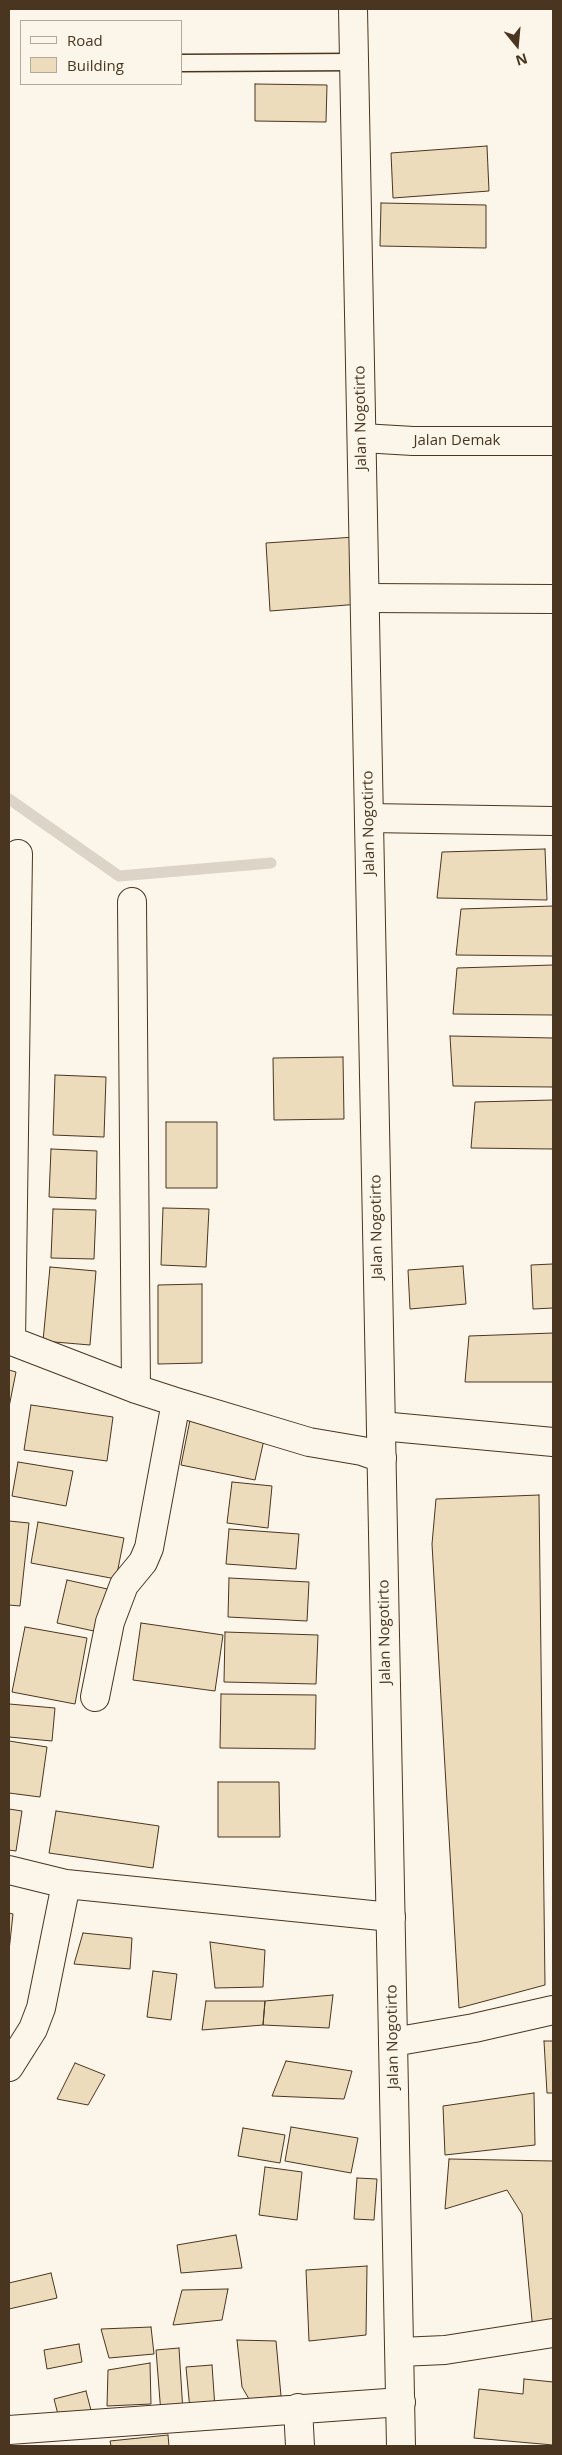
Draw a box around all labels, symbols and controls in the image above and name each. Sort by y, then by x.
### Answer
legend [20,20,182,85]
north arrow [492,20,542,70]
text: Road [67,30,103,50]
text: N [513,49,530,71]
text: Building [67,55,124,75]
street label: Jalan Nogotirto [351,366,371,470]
street label: Jalan Demak [414,432,500,450]
street label: Jalan Nogotirto [359,771,379,875]
street label: Jalan Nogotirto [367,1175,387,1279]
street label: Jalan Nogotirto [375,1580,395,1684]
street label: Jalan Nogotirto [383,1985,403,2089]

